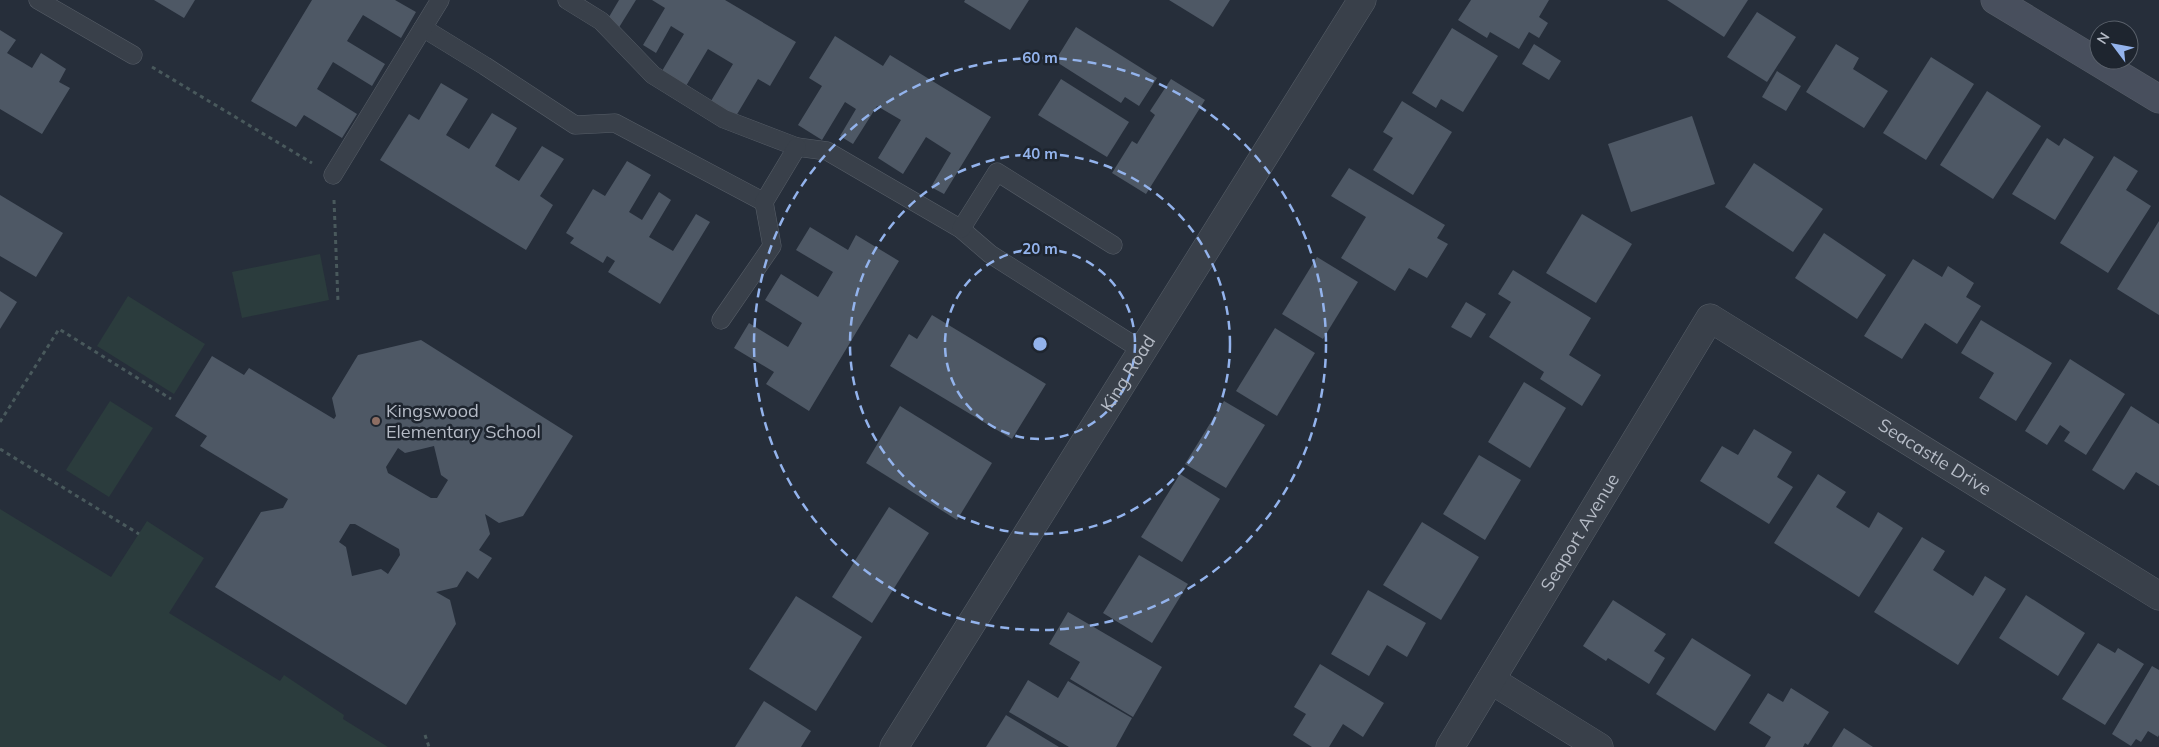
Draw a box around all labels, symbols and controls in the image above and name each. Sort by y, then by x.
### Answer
north arrow [2089,20,2139,70]
text: N [2093,29,2113,47]
text: 60 m [1022,48,1058,67]
text: 40 m [1022,144,1058,163]
text: 20 m [1022,239,1058,258]
street label: King Road [1095,330,1160,416]
centre of rings [1031,335,1049,353]
place label: Kingswood Elementary School [386,399,541,443]
street label: Seacastle Drive [1874,413,1996,500]
marker: Kingswood Elementary School [370,415,382,427]
street label: Seaport Avenue [1535,469,1624,595]

